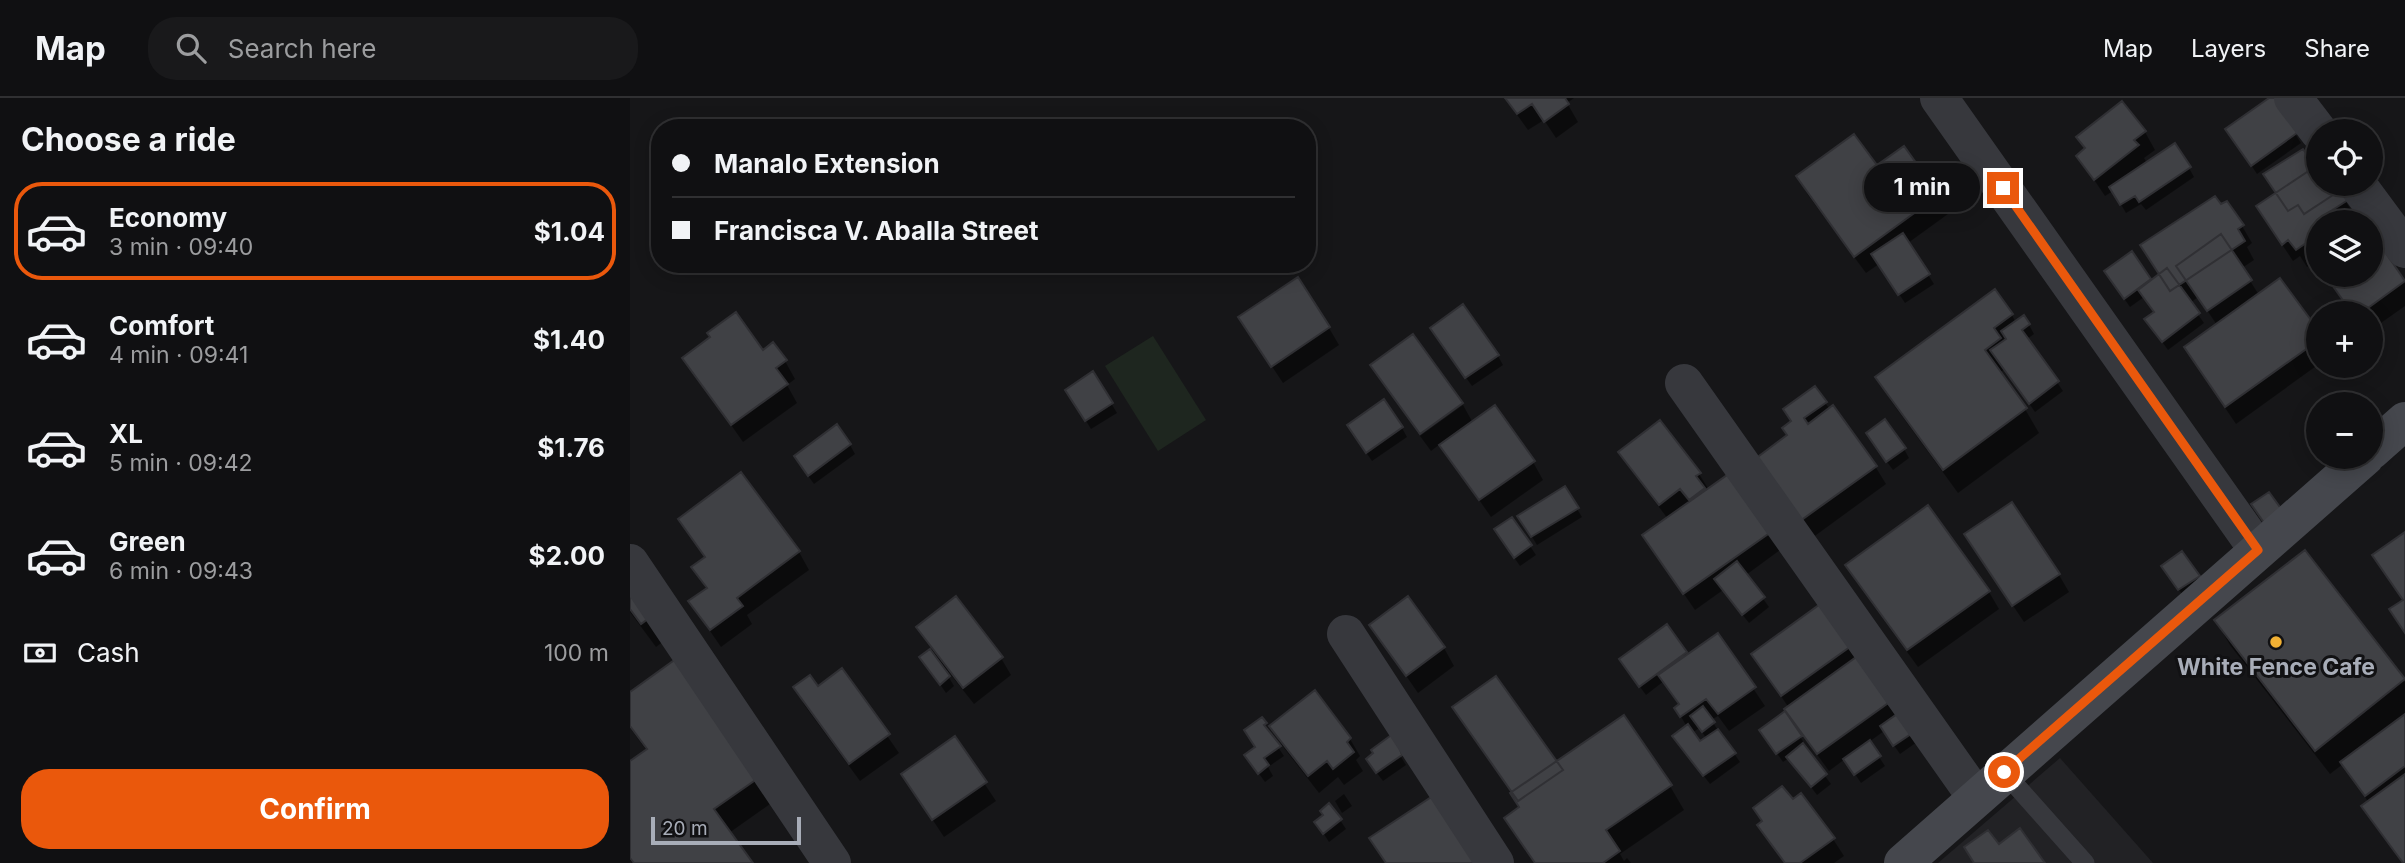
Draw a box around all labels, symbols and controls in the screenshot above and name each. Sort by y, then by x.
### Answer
search box [148,17,638,80]
text: Map [35,28,106,68]
icon: search [172,29,210,67]
text: Search here [228,33,376,64]
text: Map [2103,34,2153,63]
text: Layers [2191,34,2266,63]
text: Share [2304,34,2370,63]
map controls [2306,119,2383,469]
button: locate [2306,119,2383,196]
text: Choose a ride [21,120,236,159]
text: Manalo Extension [714,148,940,179]
callout: 1 min [1863,164,1978,212]
route end [1987,172,2019,204]
text: 1 min [1894,173,1950,201]
icon: car [25,200,88,263]
text: Economy [109,202,227,233]
button: layers [2306,210,2383,287]
text: Francisca V. Aballa Street [714,215,1038,246]
text: $1.04 [534,216,605,247]
text: 3 min · 09:40 [109,233,253,261]
button: + [2306,301,2383,378]
icon: car [25,308,88,371]
text: Comfort [109,310,214,341]
text: $1.40 [533,324,605,355]
text: 4 min · 09:41 [109,341,248,369]
button: − [2306,392,2383,469]
icon: car [25,416,88,479]
text: XL [109,418,143,449]
text: $1.76 [537,432,605,463]
text: 5 min · 09:42 [109,449,253,477]
icon: car [25,524,88,587]
text: Green [109,526,186,557]
text: $2.00 [529,540,605,571]
text: 6 min · 09:43 [109,557,253,585]
icon: cash [21,634,59,672]
marker: White Fence Cafe [2268,634,2284,650]
text: Cash [77,637,140,668]
text: 100 m [544,639,609,667]
place label: White Fence Cafe [2177,653,2375,681]
route start [1988,756,2020,788]
button: Confirm [21,769,609,849]
scale bar [651,814,802,846]
text: 20 m [662,817,708,840]

